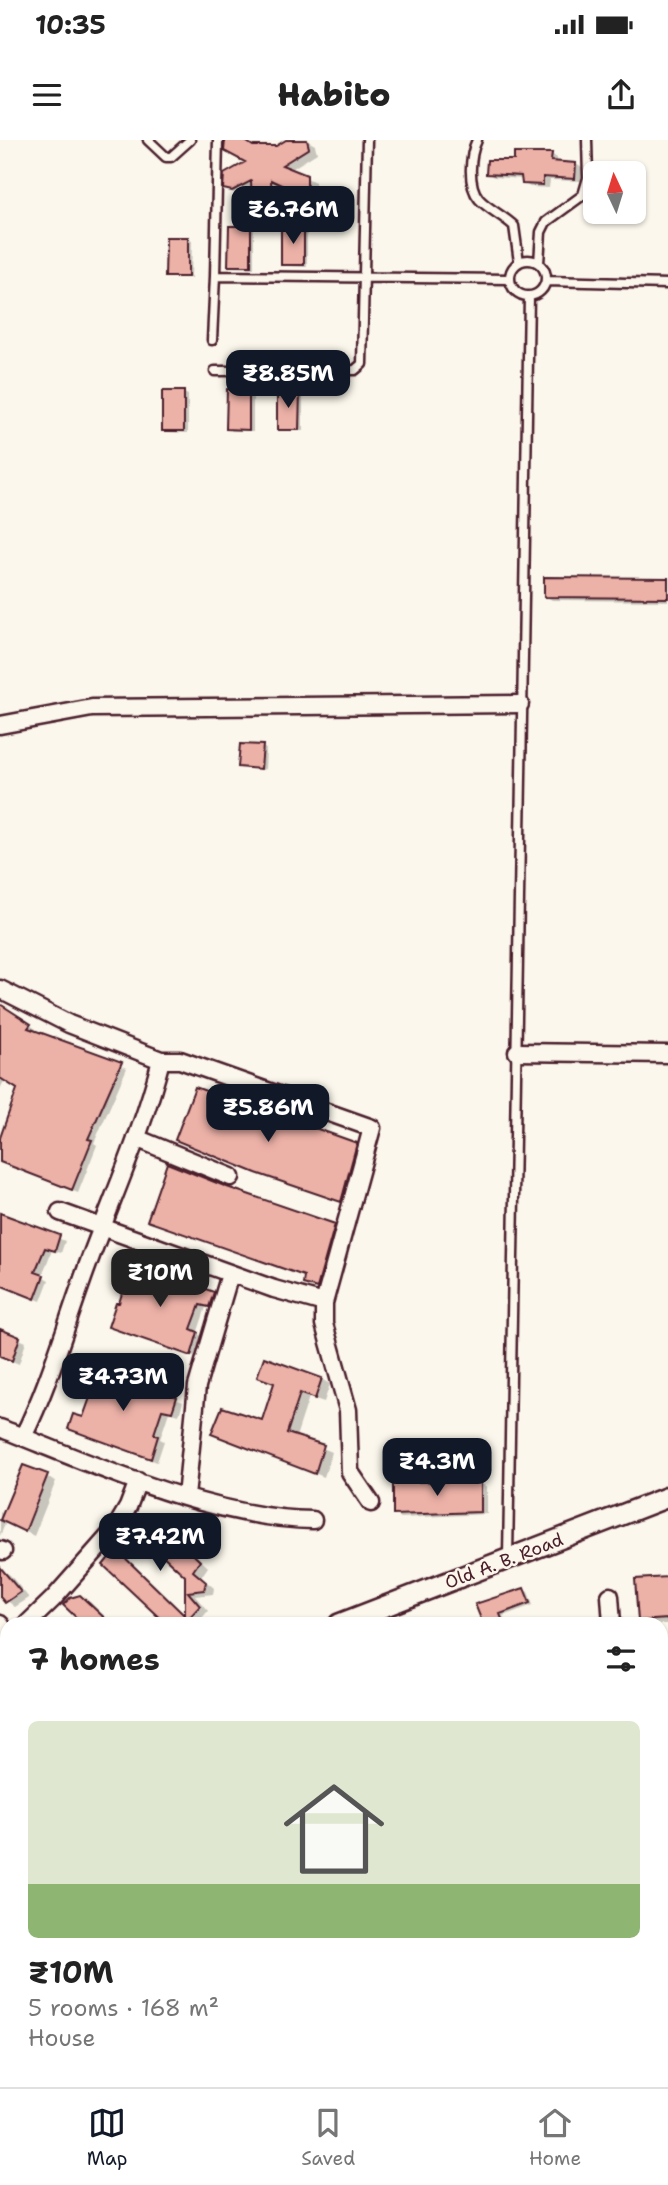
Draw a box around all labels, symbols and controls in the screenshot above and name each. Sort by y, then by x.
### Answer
text: 10:35 [35,7,106,42]
text: Habito [278,73,390,116]
icon: menu [28,76,66,114]
icon: share [602,76,640,114]
north arrow [583,161,646,224]
map controls [583,161,646,224]
pin: ₹6.76M [236,186,350,246]
text: ₹6.76M [247,194,339,224]
pin: ₹8.85M [231,350,345,410]
text: ₹8.85M [242,358,334,388]
pin: ₹5.86M [211,1084,325,1144]
text: ₹5.86M [222,1092,314,1122]
pin: ₹10M [119,1250,201,1309]
text: ₹10M [127,1257,193,1287]
pin: ₹4.73M [66,1354,180,1413]
text: ₹4.73M [78,1361,168,1391]
pin: ₹4.3M [388,1438,486,1498]
text: ₹4.3M [399,1446,475,1476]
pin: ₹7.42M [103,1514,217,1573]
text: ₹7.42M [115,1521,205,1551]
street label: Old A. B. Road [441,1527,567,1595]
text: 7 homes [28,1639,160,1680]
icon: filters [602,1640,640,1678]
icon: home [271,1766,397,1892]
text: ₹10M [28,1952,114,1993]
text: 5 rooms · 168 m² [28,1993,219,2023]
text: House [28,2023,96,2053]
tab: Map [87,2104,128,2171]
tab: Saved [301,2104,355,2171]
tab: Home [529,2104,581,2171]

